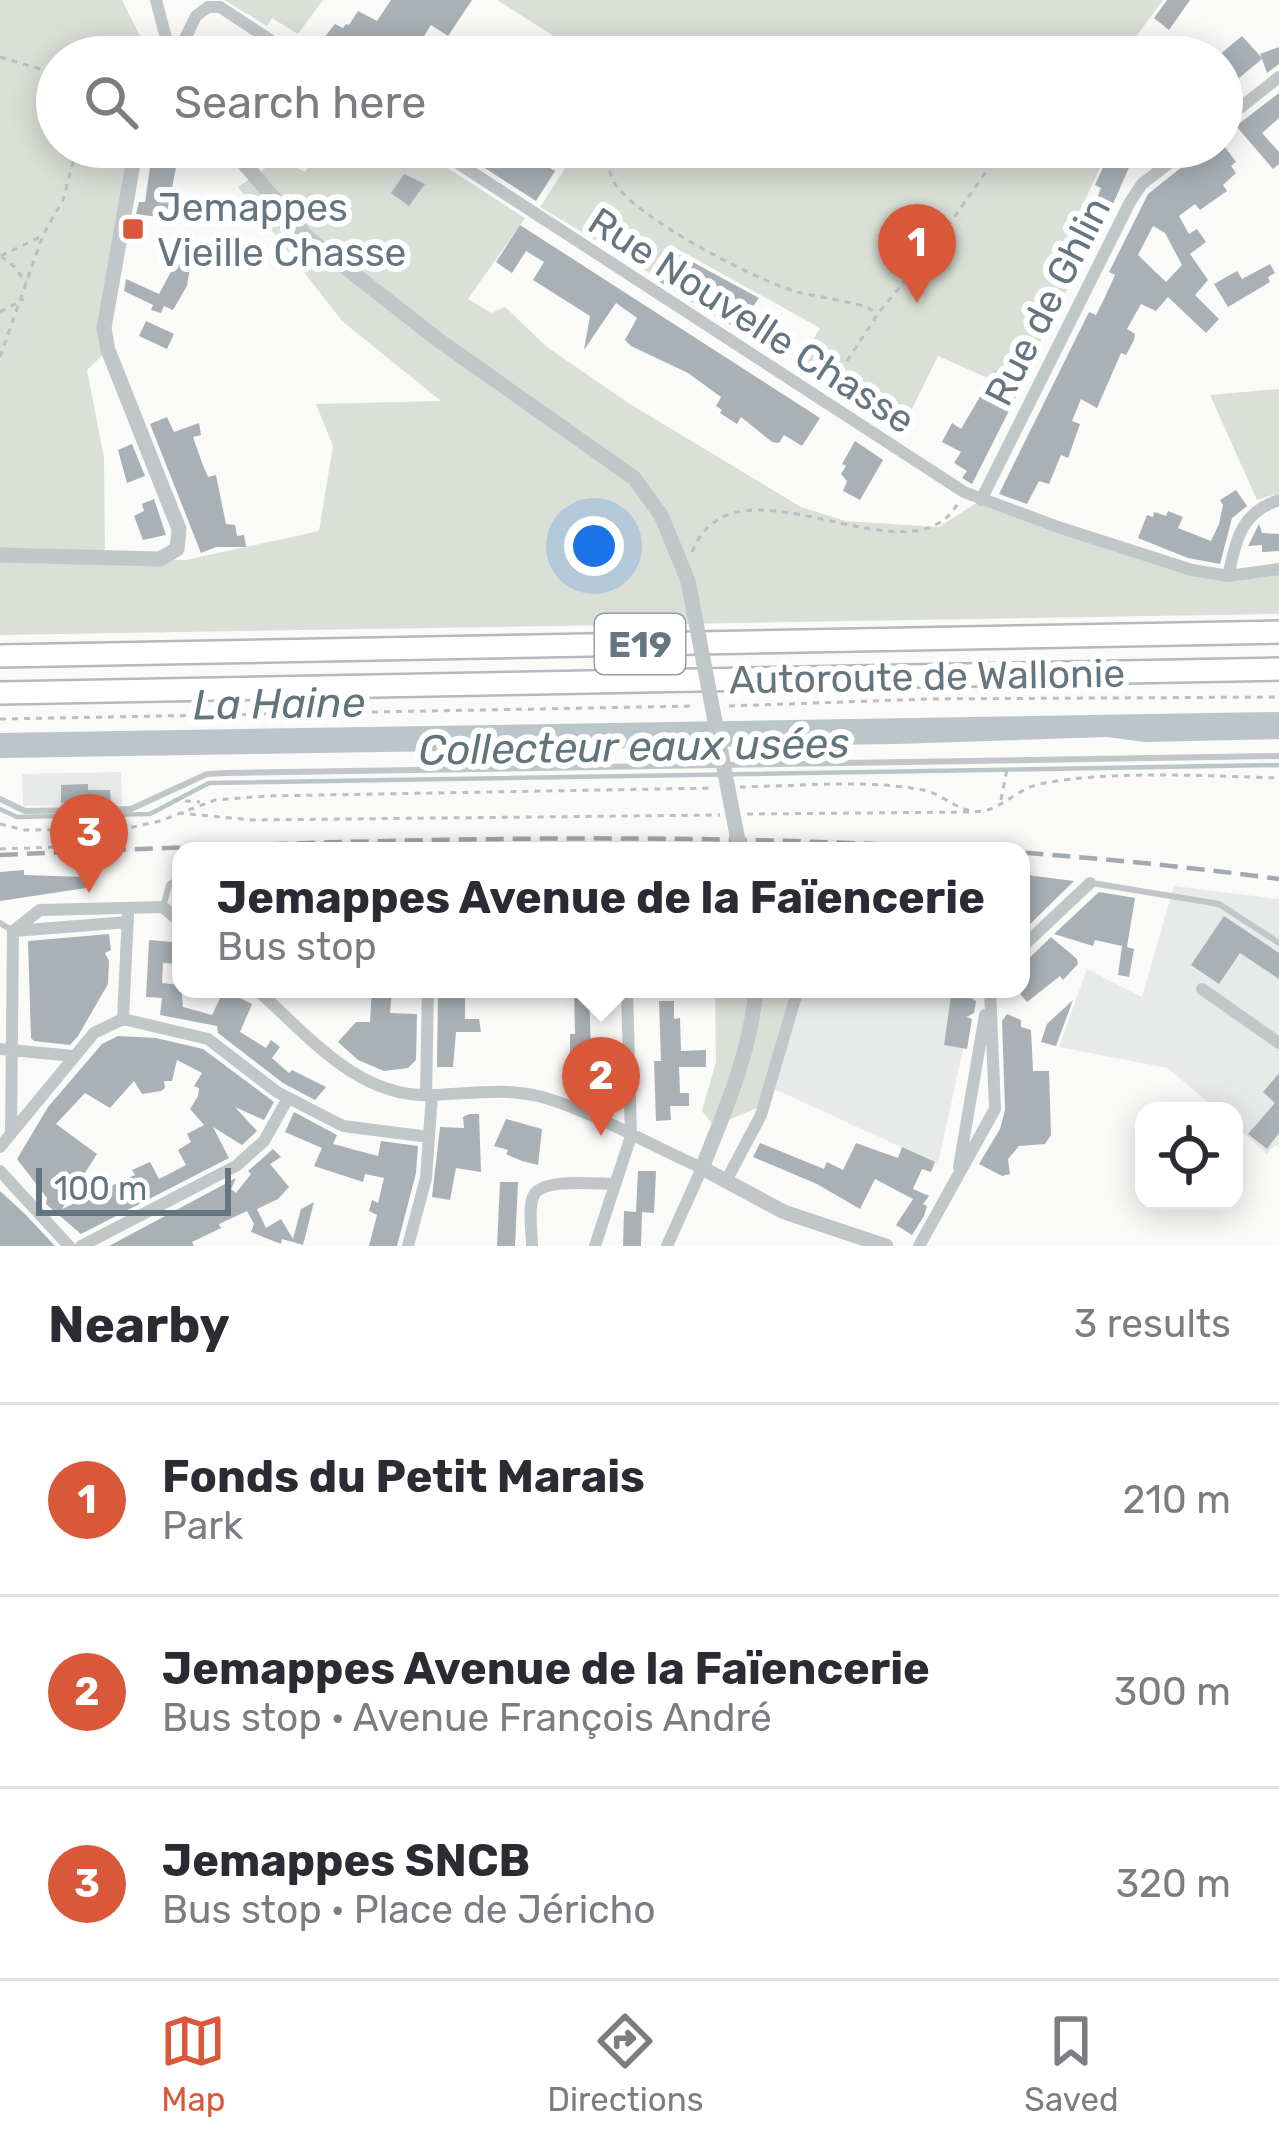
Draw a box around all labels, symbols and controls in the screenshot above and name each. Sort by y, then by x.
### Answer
search box [36,36,1243,168]
icon: search [78,69,144,135]
text: Search here [174,76,426,129]
place label: Jemappes Vieille Chasse [157,185,406,276]
street label: Rue de Ghlin [976,189,1120,413]
street label: Rue Nouvelle Chasse [580,198,923,443]
pin: 1 [878,204,956,303]
marker: Jemappes Vieille Chasse [120,216,146,242]
your location [564,516,624,576]
road number: E19 [595,614,685,674]
street label: Autoroute de Wallonie [729,651,1125,703]
water label: La Haine [193,678,366,730]
water label: Collecteur eaux usées [418,718,850,776]
pin: 3 [50,794,128,893]
popup [172,842,1030,998]
text: Jemappes Avenue de la Faïencerie [217,871,985,924]
text: Bus stop [217,924,377,970]
pin: 2 [562,1037,640,1136]
map controls [1135,1102,1243,1210]
button: locate [1135,1102,1243,1210]
scale bar [36,1162,231,1215]
text: 100 m [54,1169,147,1208]
text: Nearby [48,1294,230,1355]
text: 3 results [1074,1301,1231,1347]
text: Fonds du Petit Marais [162,1450,645,1503]
text: 1 [77,1477,97,1523]
text: 210 m [1122,1477,1231,1523]
text: Park [162,1503,243,1549]
text: Jemappes Avenue de la Faïencerie [162,1642,930,1695]
text: 2 [74,1669,100,1715]
text: 300 m [1114,1669,1231,1715]
text: Bus stop · Avenue François André [162,1695,772,1741]
text: Jemappes SNCB [162,1834,530,1887]
text: 3 [74,1861,100,1907]
text: 320 m [1116,1861,1231,1907]
text: Bus stop · Place de Jéricho [162,1887,656,1933]
tab: Map [160,2008,226,2119]
tab: Directions [547,2008,704,2119]
tab: Saved [1024,2008,1119,2119]

